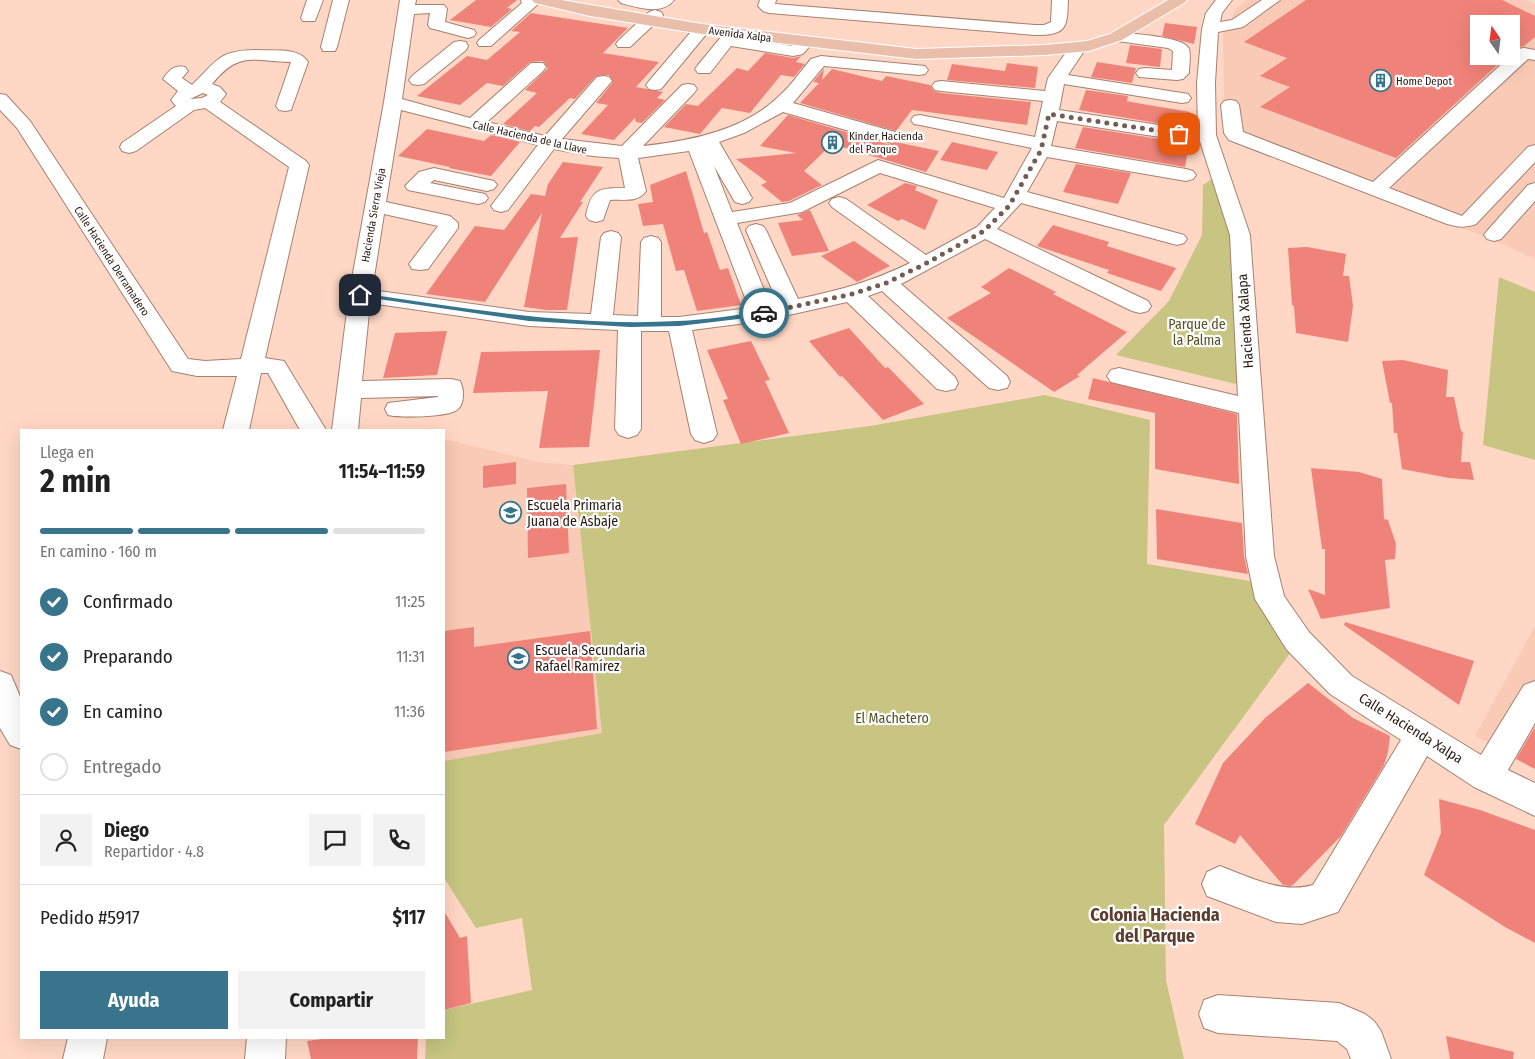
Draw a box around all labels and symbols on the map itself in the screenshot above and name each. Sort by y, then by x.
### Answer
north arrow [1470,15,1520,65]
street label: Avenida Xalpa [708,24,772,45]
building icon: Home Depot [1368,69,1392,93]
place label: Home Depot [1396,75,1452,88]
pin [1158,113,1200,155]
street label: Calle Hacienda de la Llave [471,118,588,157]
building icon: Kinder Hacienda del Parque [821,130,845,154]
place label: Kinder Hacienda del Parque [849,130,923,156]
street label: Hacienda Sierra Vieja [359,167,388,263]
street label: Calle Hacienda Derramadero [71,204,152,319]
street label: Hacienda Xalapa [1234,273,1257,369]
pin [339,274,381,316]
courier [739,288,789,338]
park label: Parque de la Palma [1168,316,1226,349]
place label: Escuela Primaria Juana de Asbaje [527,497,622,530]
school or university icon: Escuela Primaria Juana de Asbaje [499,501,523,525]
place label: Escuela Secundaria Rafael Ramírez [535,642,646,675]
school or university icon: Escuela Secundaria Rafael Ramírez [507,646,531,670]
street label: Calle Hacienda Xalpa [1356,690,1466,767]
park label: El Machetero [855,710,929,727]
district label: Colonia Hacienda del Parque [1090,904,1220,947]

